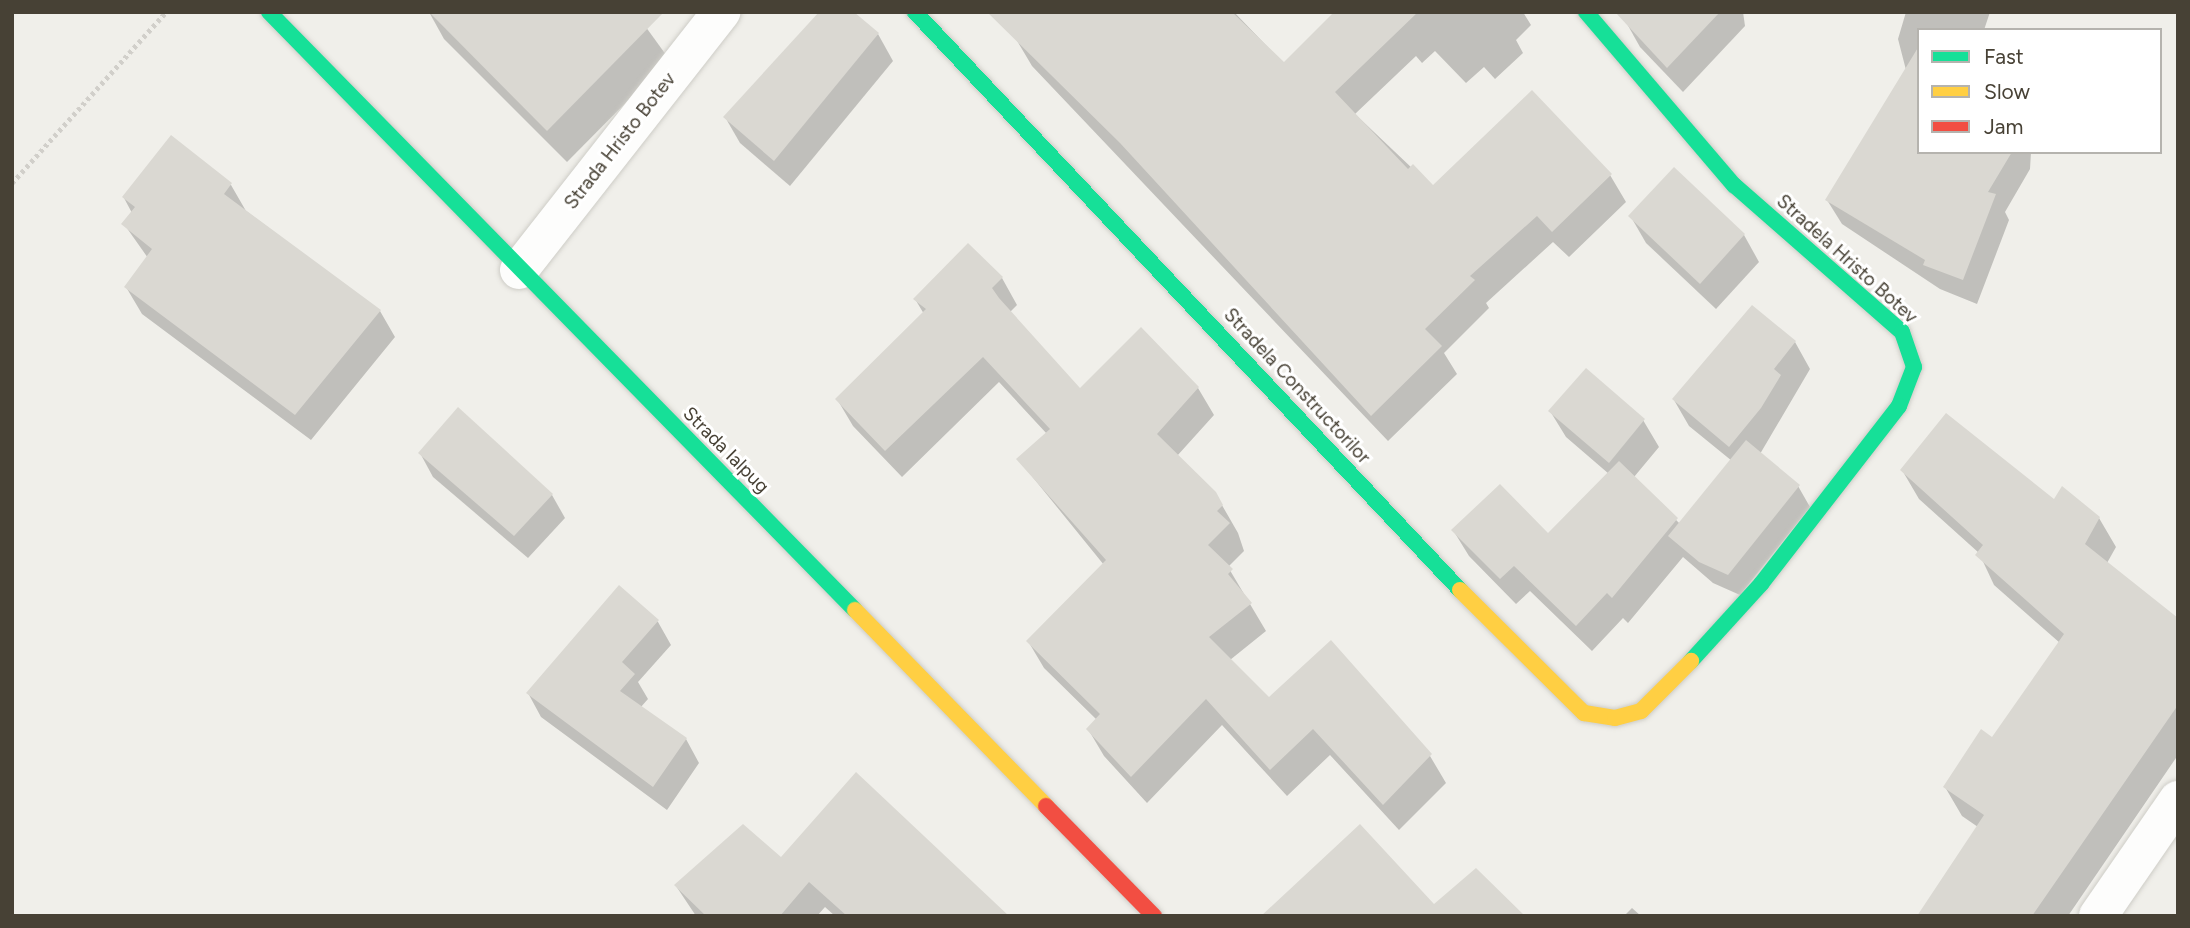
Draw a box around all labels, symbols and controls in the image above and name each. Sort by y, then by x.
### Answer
legend [1917,28,2162,154]
text: Fast [1984,44,2024,69]
street label: Strada Hristo Botev [560,68,680,214]
text: Slow [1984,79,2030,104]
text: Jam [1984,114,2023,139]
street label: Stradela Hristo Botev [1772,190,1922,328]
street label: Stradela Constructorilor [1219,304,1375,468]
street label: Strada Ialpug [678,402,774,498]

